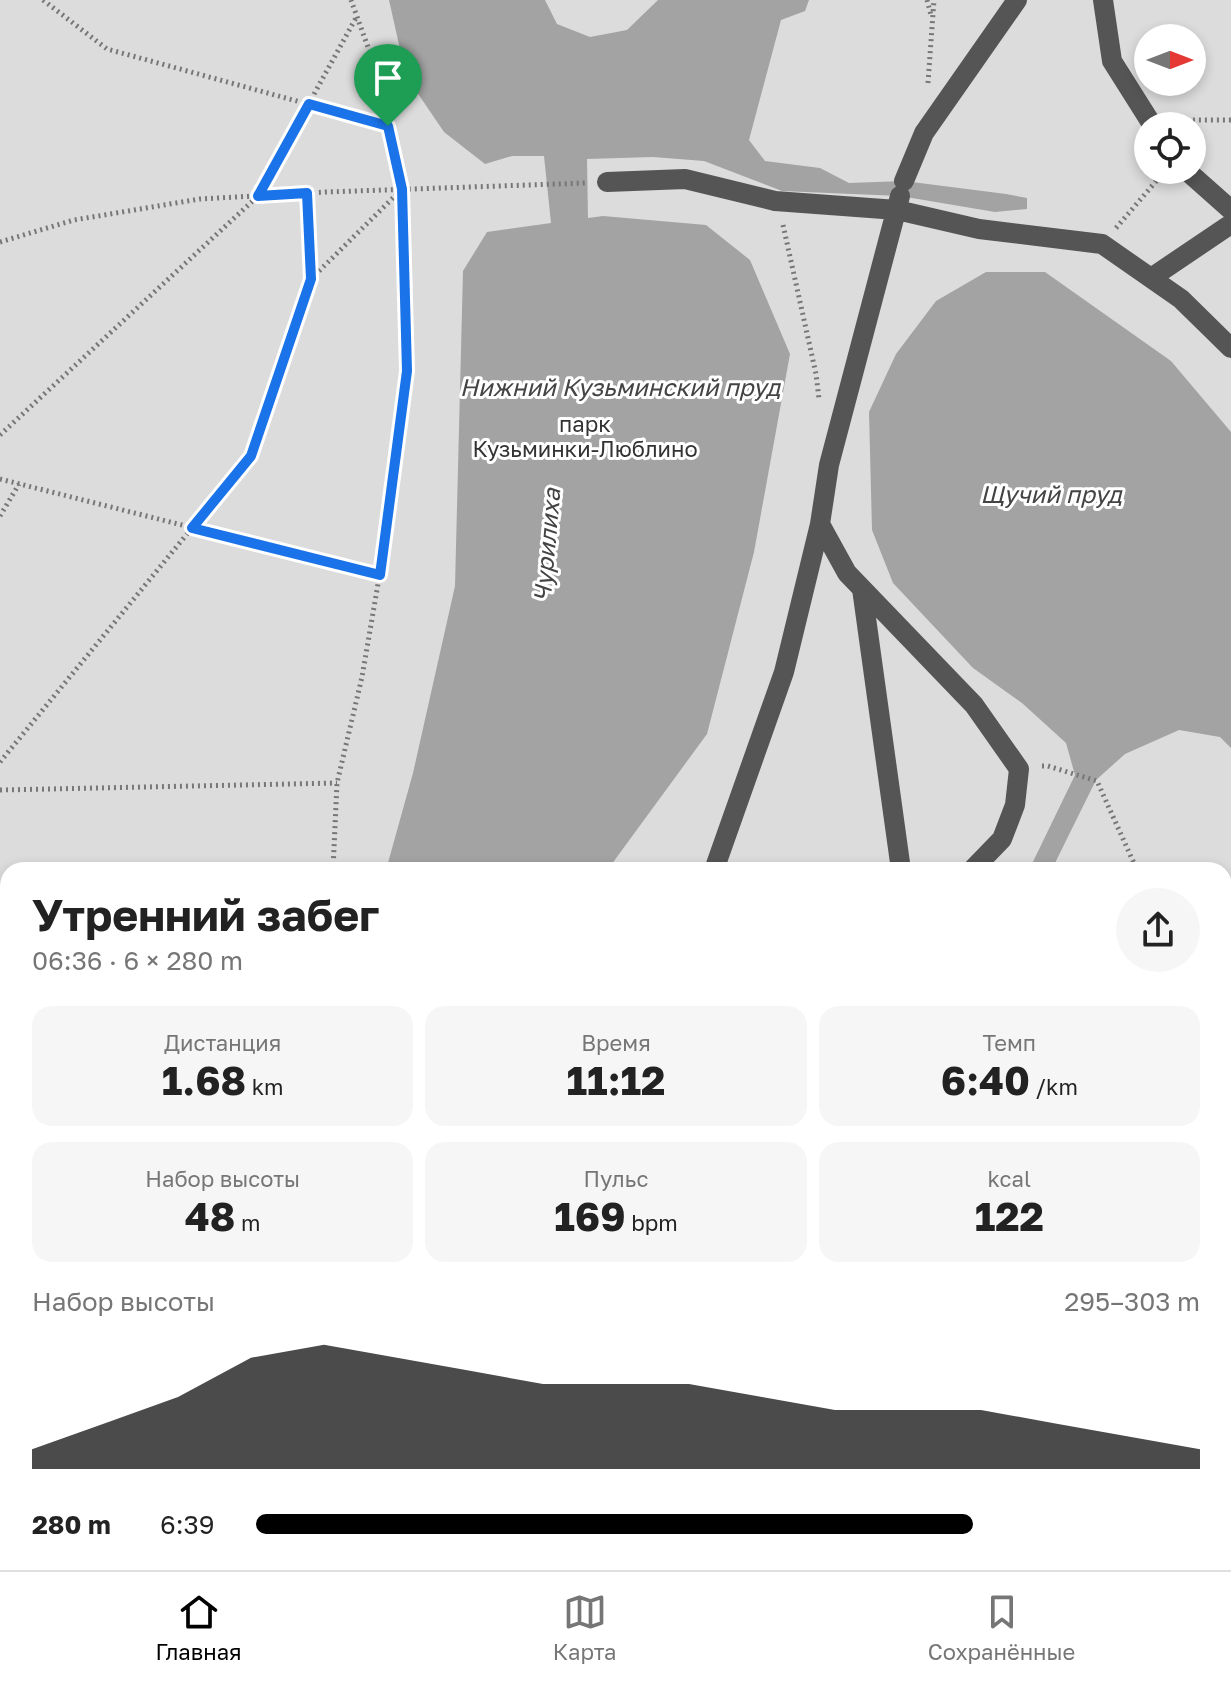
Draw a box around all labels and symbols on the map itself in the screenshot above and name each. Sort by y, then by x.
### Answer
north arrow [1134,24,1206,96]
pin [354,44,422,126]
water label: Нижний Кузьминский пруд [460,372,782,402]
park label: парк Кузьминки-Люблино [472,410,698,462]
water label: Щучий пруд [980,479,1123,509]
water label: Чурилиха [527,485,567,603]

